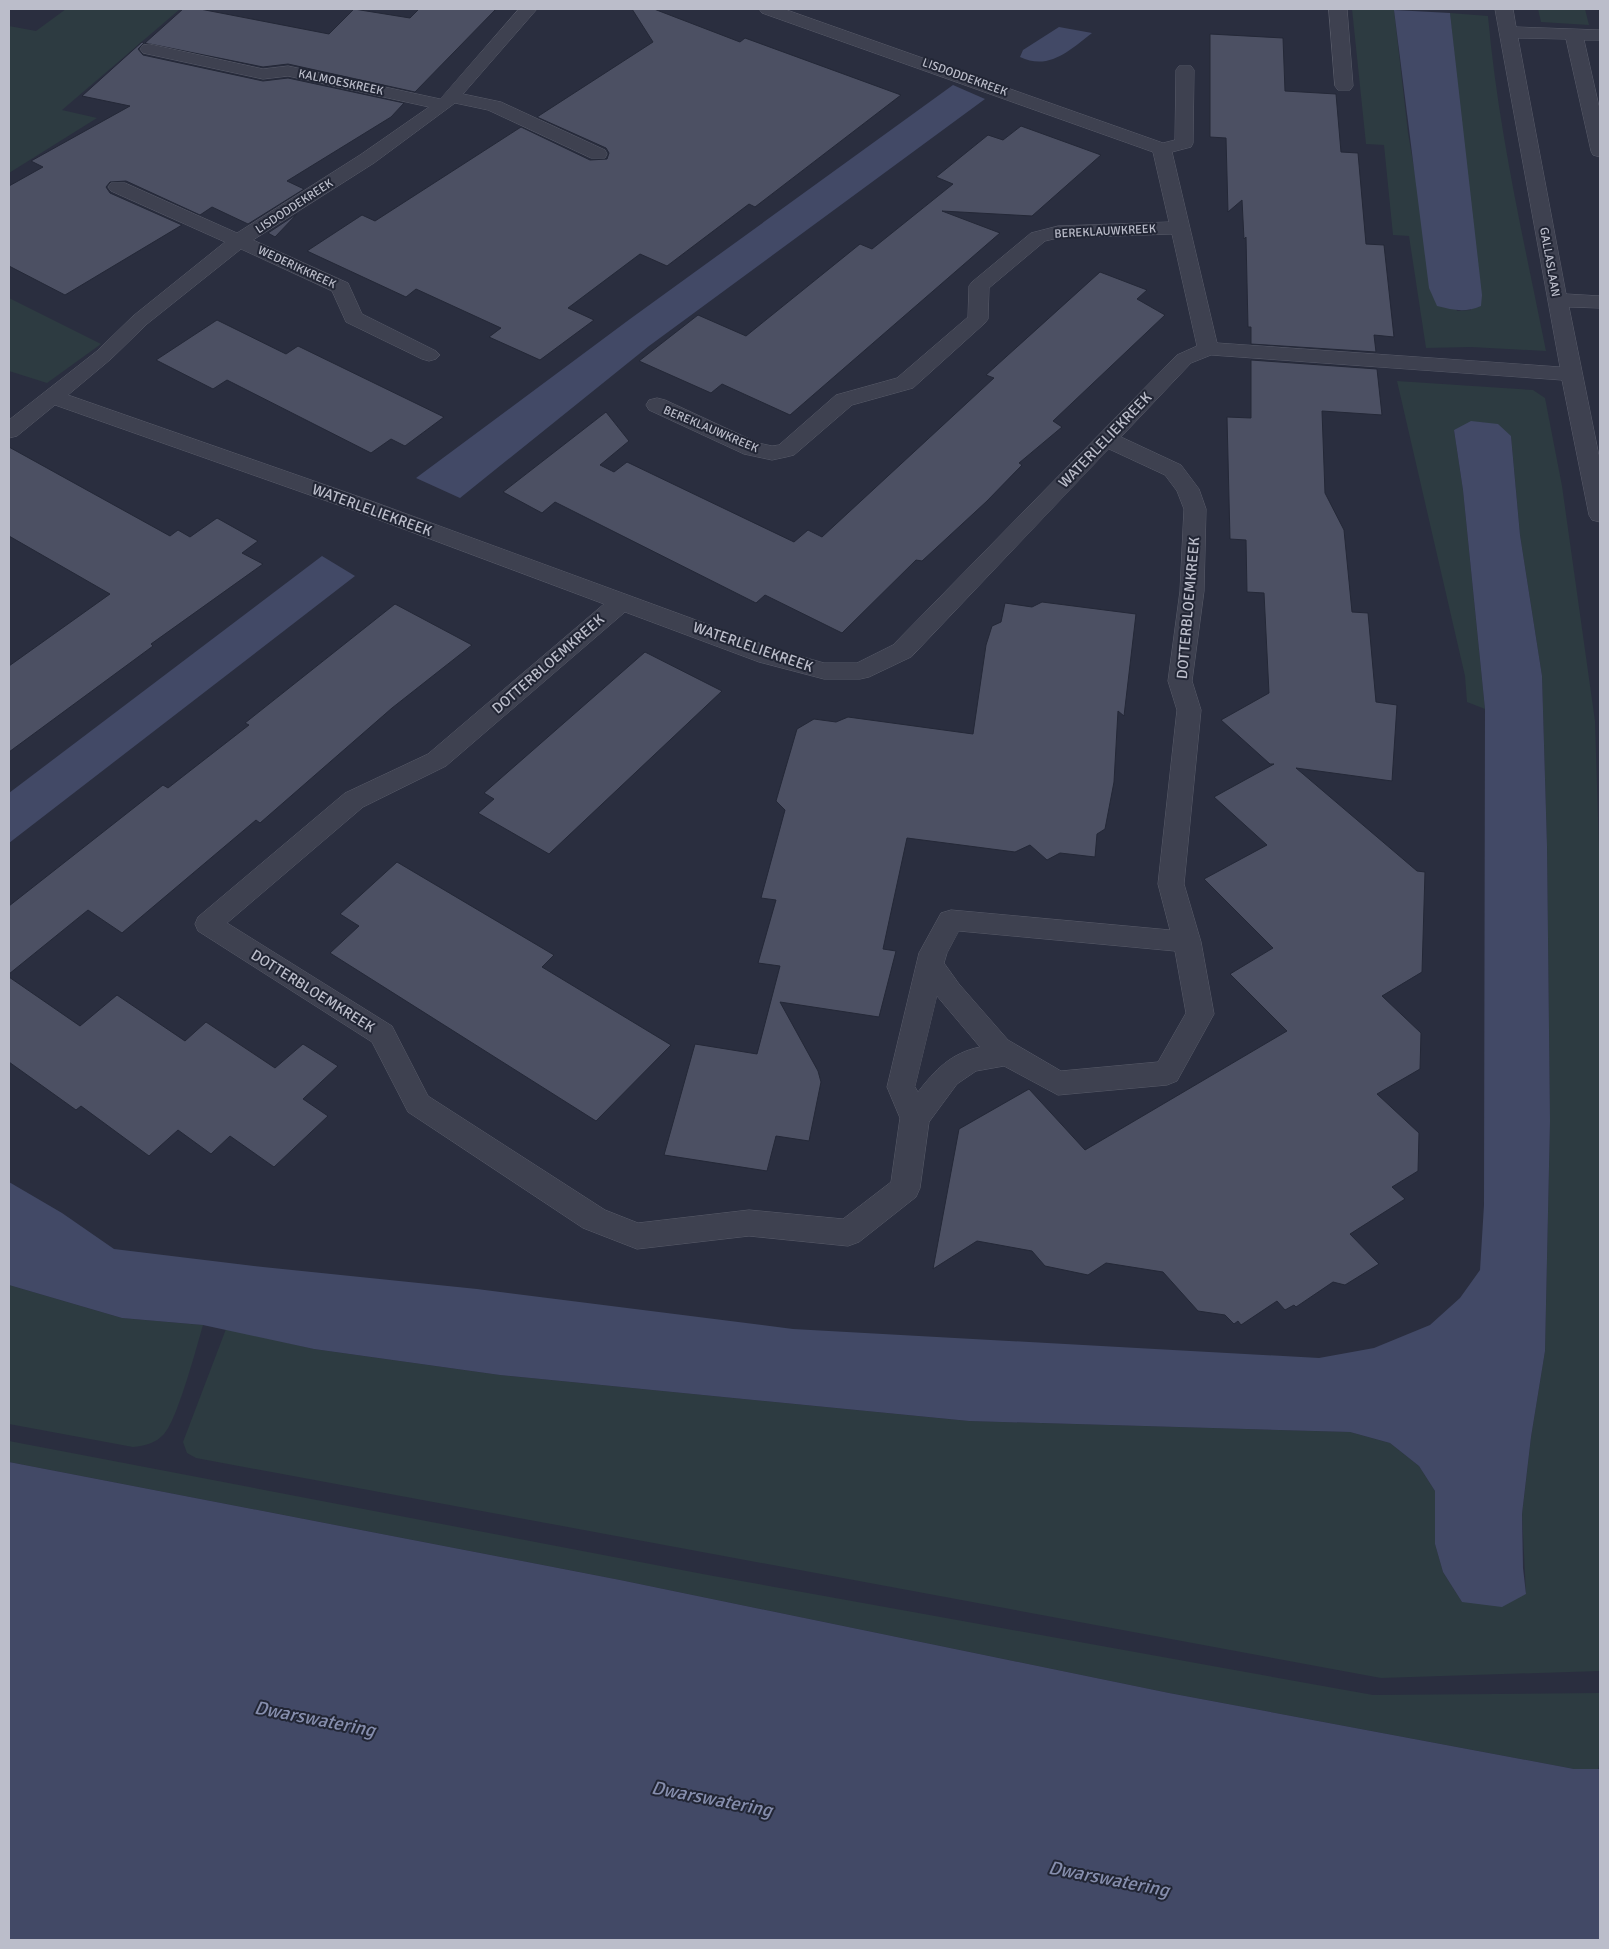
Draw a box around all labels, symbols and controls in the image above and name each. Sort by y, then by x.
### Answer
street label: LISDODDEKREEK [920,55,1009,100]
street label: KALMOESKREEK [297,66,385,99]
street label: LISDODDEKREEK [253,176,336,237]
street label: BEREKLAUWKREEK [1054,221,1156,242]
street label: GALLASLAAN [1536,226,1563,298]
street label: WEDERIKKREEK [255,243,338,292]
street label: WATERLELIEKREEK [1055,388,1155,492]
street label: BEREKLAUWKREEK [661,403,761,456]
street label: WATERLELIEKREEK [310,480,434,540]
street label: DOTTERBLOEMKREEK [1173,536,1203,680]
street label: DOTTERBLOEMKREEK [488,610,608,718]
street label: WATERLELIEKREEK [690,618,816,676]
street label: DOTTERBLOEMKREEK [248,946,378,1036]
water label: Dwarswatering [252,1696,379,1743]
water label: Dwarswatering [649,1776,776,1823]
water label: Dwarswatering [1046,1856,1173,1903]

